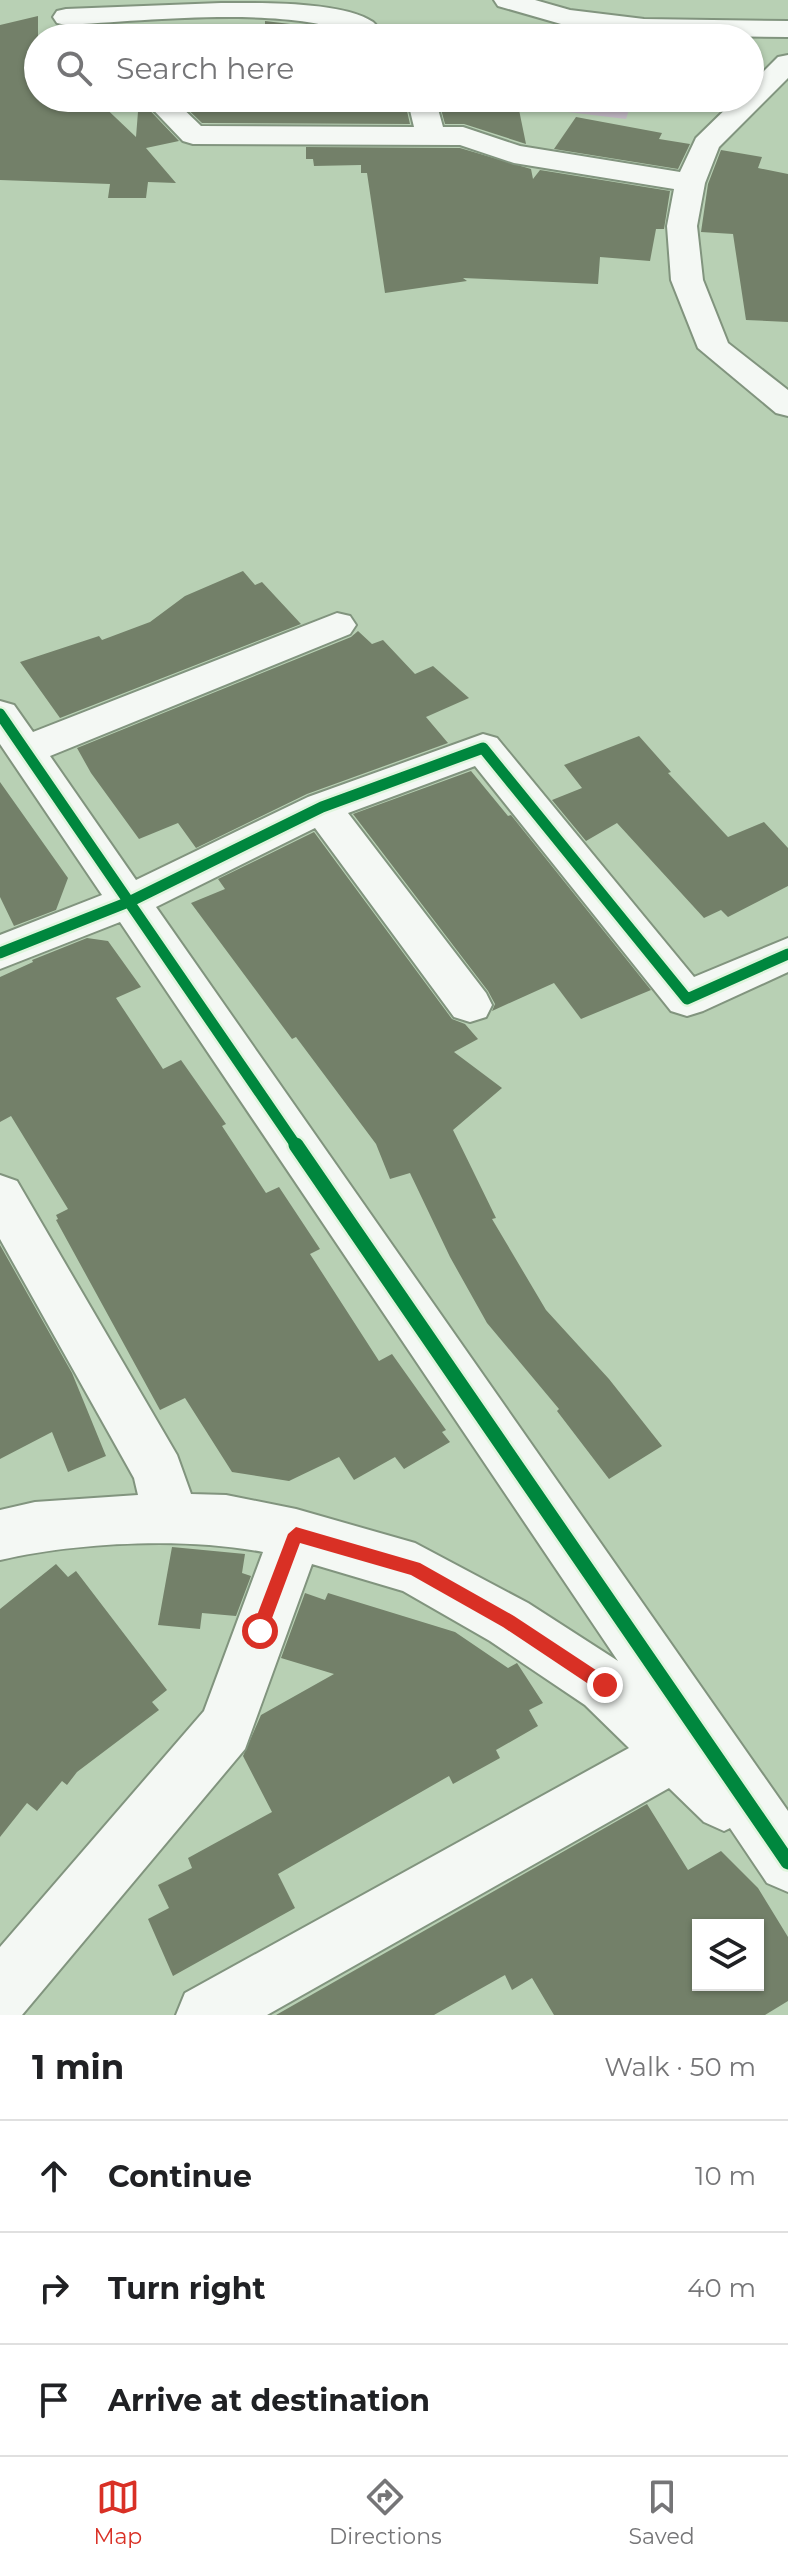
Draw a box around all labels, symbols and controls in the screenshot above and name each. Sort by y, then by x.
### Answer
search box [24,24,764,112]
icon: search [52,46,96,90]
text: Search here [116,50,294,87]
route start [242,1613,278,1649]
route end [587,1667,623,1703]
map controls [692,1919,764,1991]
button: layers [692,1919,764,1991]
text: 1 min [32,2046,124,2088]
text: Walk · 50 m [604,2051,756,2083]
icon: ahead [32,2154,76,2198]
text: Continue [108,2158,252,2195]
text: 10 m [695,2160,756,2192]
icon: right [32,2266,76,2310]
text: Turn right [108,2270,265,2307]
text: 40 m [687,2272,756,2304]
icon: arrive [32,2378,76,2422]
text: Arrive at destination [108,2382,430,2419]
tab: Map [93,2475,142,2550]
tab: Directions [329,2475,442,2550]
tab: Saved [629,2475,695,2550]

